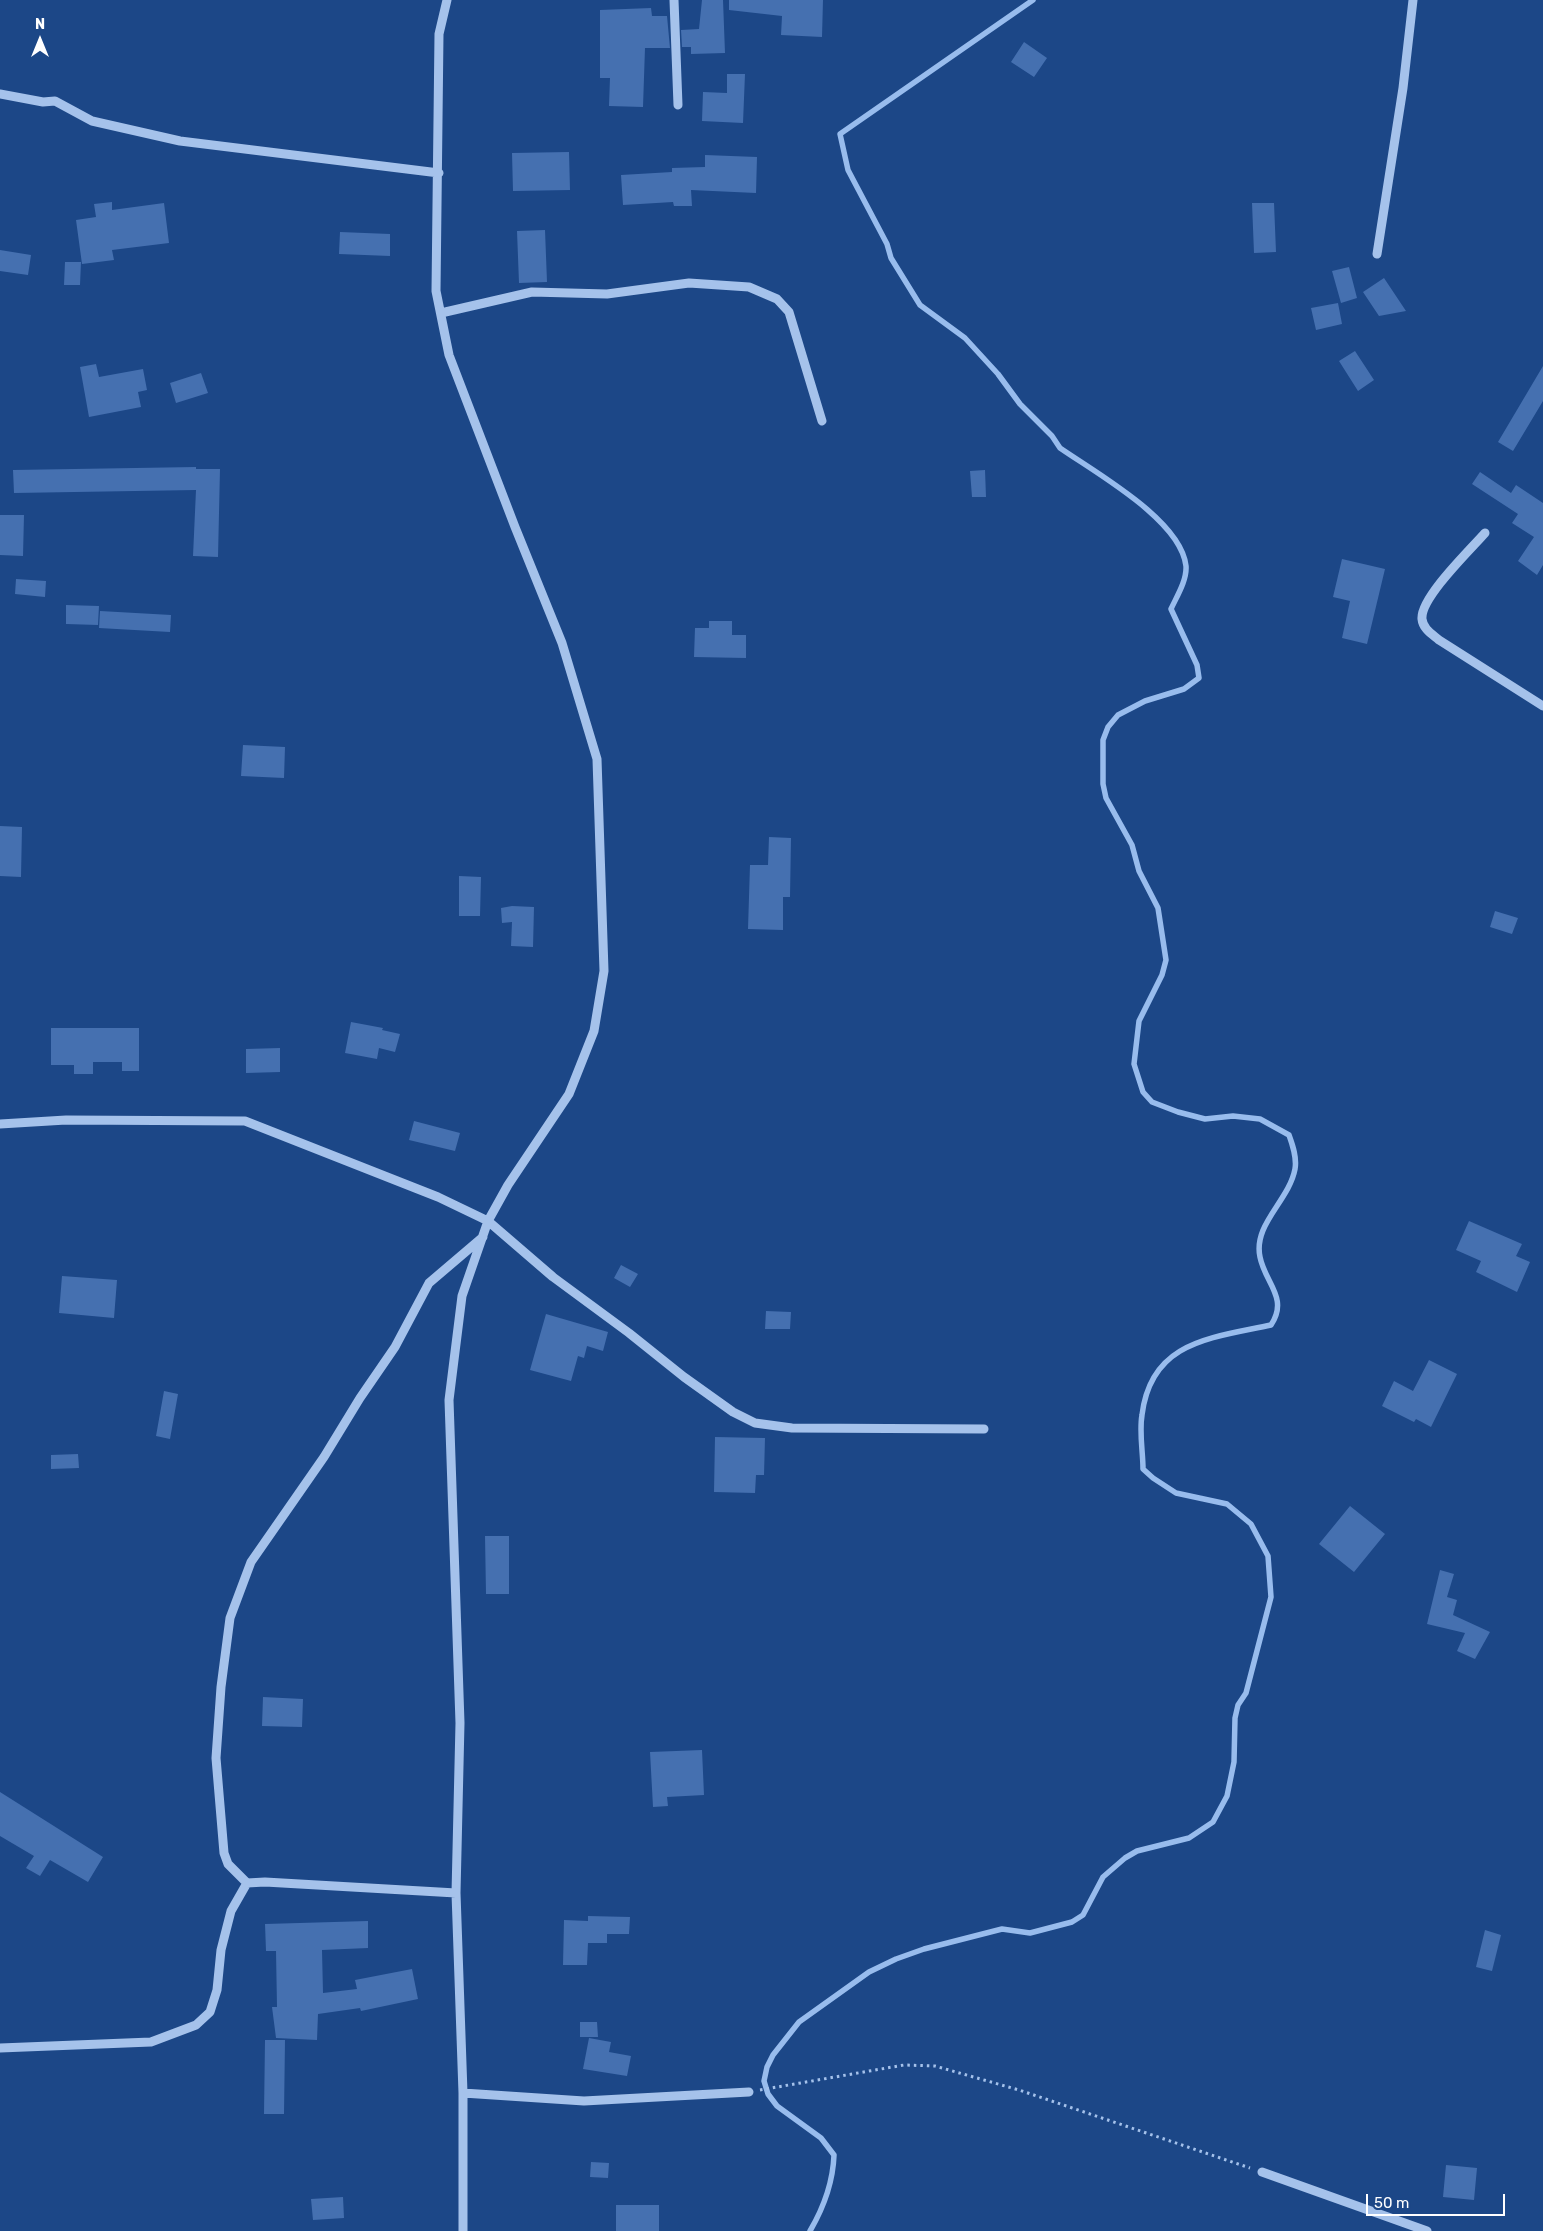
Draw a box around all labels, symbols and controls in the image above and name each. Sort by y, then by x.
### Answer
north arrow [15,15,65,65]
text: N [35,16,45,33]
scale bar [1368,2184,1507,2216]
text: 50 m [1374,2194,1409,2212]

